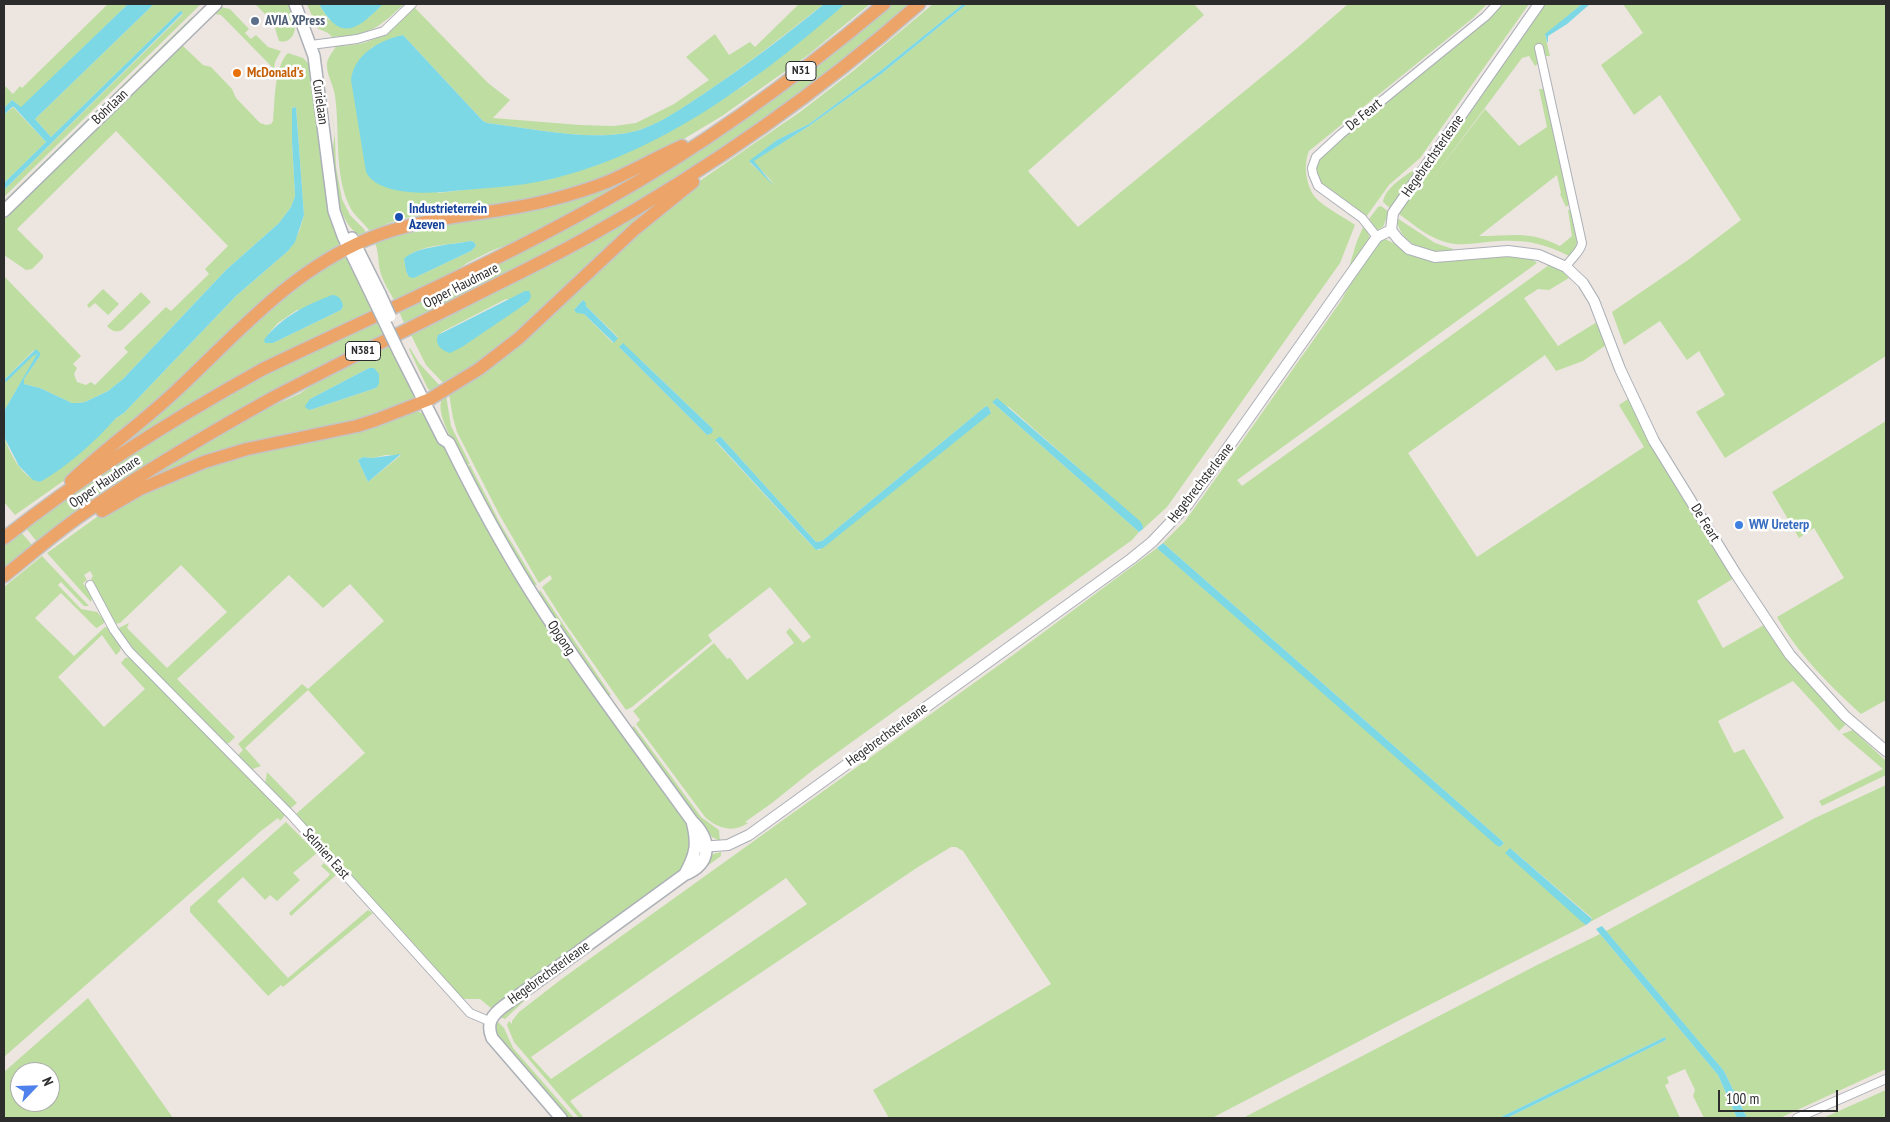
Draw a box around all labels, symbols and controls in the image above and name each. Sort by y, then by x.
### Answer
place label: AVIA XPress [265,13,325,29]
marker: AVIA XPress [249,15,261,27]
road number: N31 [786,61,816,80]
place label: McDonald's [247,65,304,81]
marker: McDonald's [231,67,243,79]
street label: Curielaan [309,78,331,126]
street label: Bohrlaan [89,86,131,128]
street label: De Feart [1343,95,1385,135]
street label: Hegebrechsterleane [1398,112,1468,200]
place label: Industrieterrein Azeven [409,201,487,233]
marker: Industrieterrein Azeven [393,211,405,223]
street label: Opper Haudmare [421,260,501,312]
road number: N381 [346,342,380,361]
street label: Hegebrechsterleane [1165,440,1237,526]
street label: Opper Haudmare [66,452,144,512]
street label: De Feart [1687,501,1723,545]
place label: WW Ureterp [1749,517,1809,533]
marker: WW Ureterp [1733,519,1745,531]
street label: Opgong [543,618,579,658]
street label: Hegebrechsterleane [843,700,931,770]
street label: Selmien East [299,825,353,883]
street label: Hegebrechsterleane [505,938,593,1008]
north arrow [10,1062,60,1112]
text: N [38,1074,58,1088]
scale bar [1720,1080,1840,1112]
text: 100 m [1726,1089,1759,1108]

